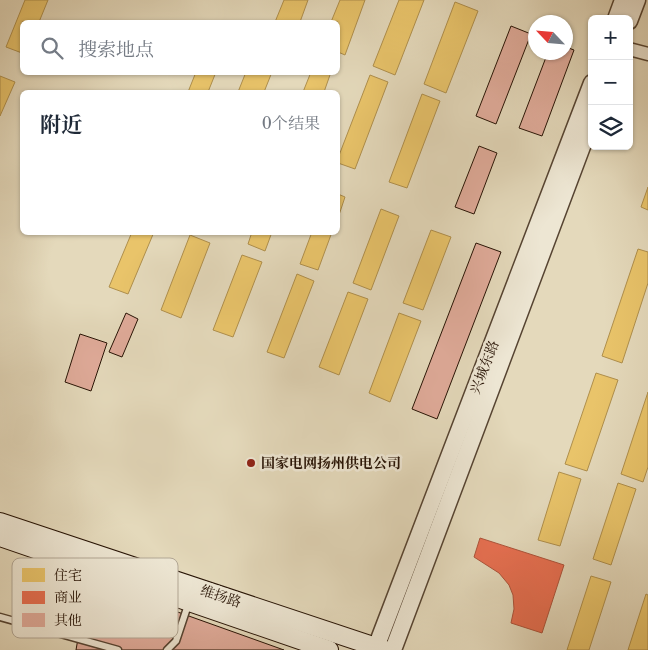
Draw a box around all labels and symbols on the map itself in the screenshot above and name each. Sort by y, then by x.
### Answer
north arrow [528,15,573,60]
street label: 兴城东路 [466,338,502,396]
place label: 国家电网扬州供电公司 [261,454,401,472]
marker: 国家电网扬州供电公司 [245,457,257,469]
legend [12,558,178,638]
text: 住宅 [54,566,82,584]
street label: 维扬路 [198,581,244,611]
text: 商业 [54,588,82,606]
text: 其他 [54,611,82,629]

